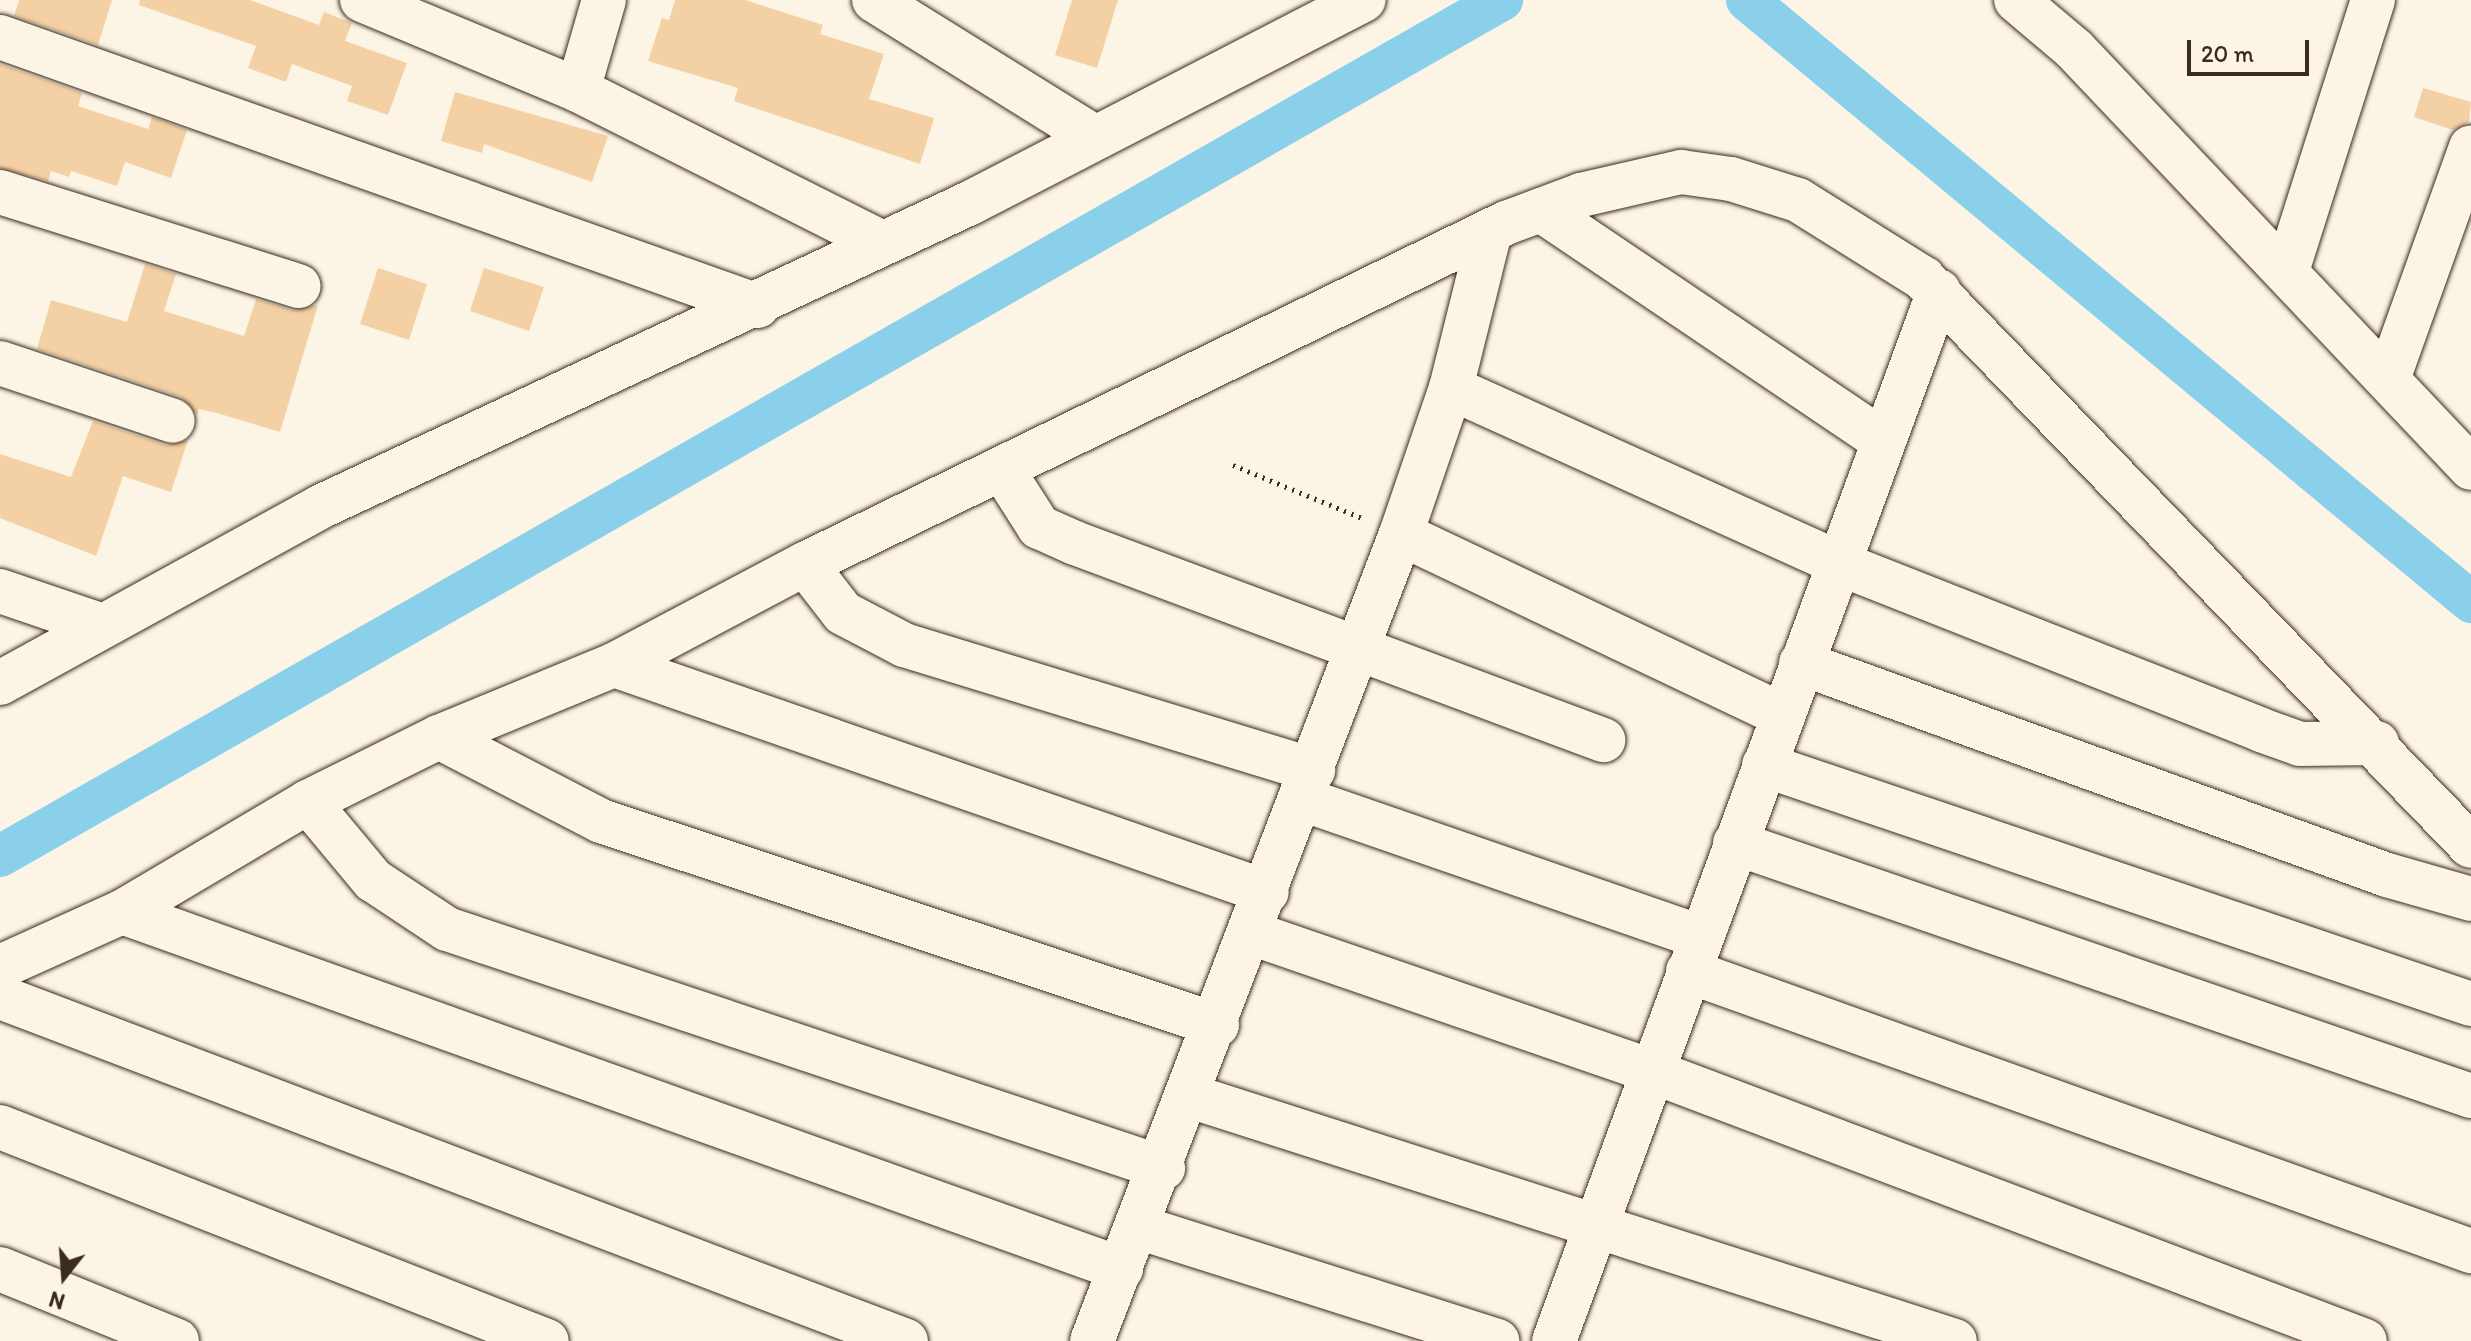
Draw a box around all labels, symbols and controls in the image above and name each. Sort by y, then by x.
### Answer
scale bar [2191,24,2313,74]
text: 20 m [2201,39,2254,68]
north arrow [24,1237,104,1317]
text: N [46,1285,68,1316]

